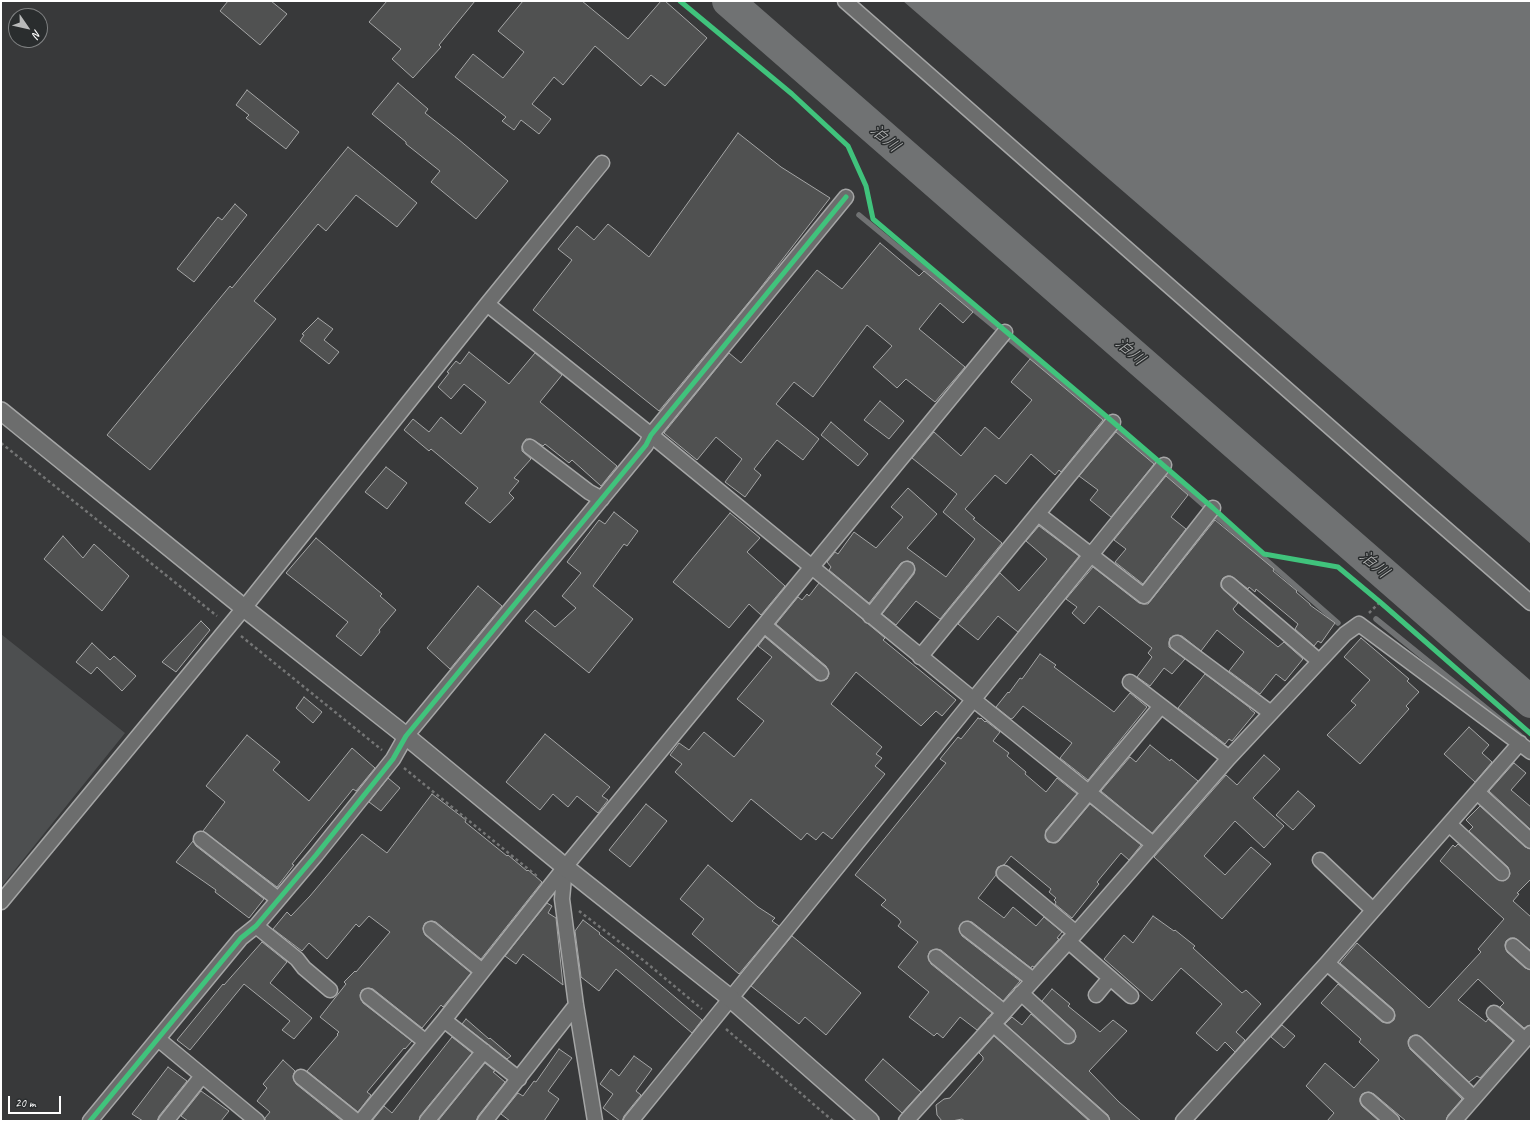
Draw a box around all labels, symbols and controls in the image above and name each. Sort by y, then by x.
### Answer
north arrow [8,8,48,48]
text: N [29,27,45,41]
water label: 泊川 [865,120,905,158]
water label: 泊川 [1110,333,1150,371]
water label: 泊川 [1354,546,1394,584]
scale bar [10,1088,63,1114]
text: 20 m [15,1095,35,1111]

